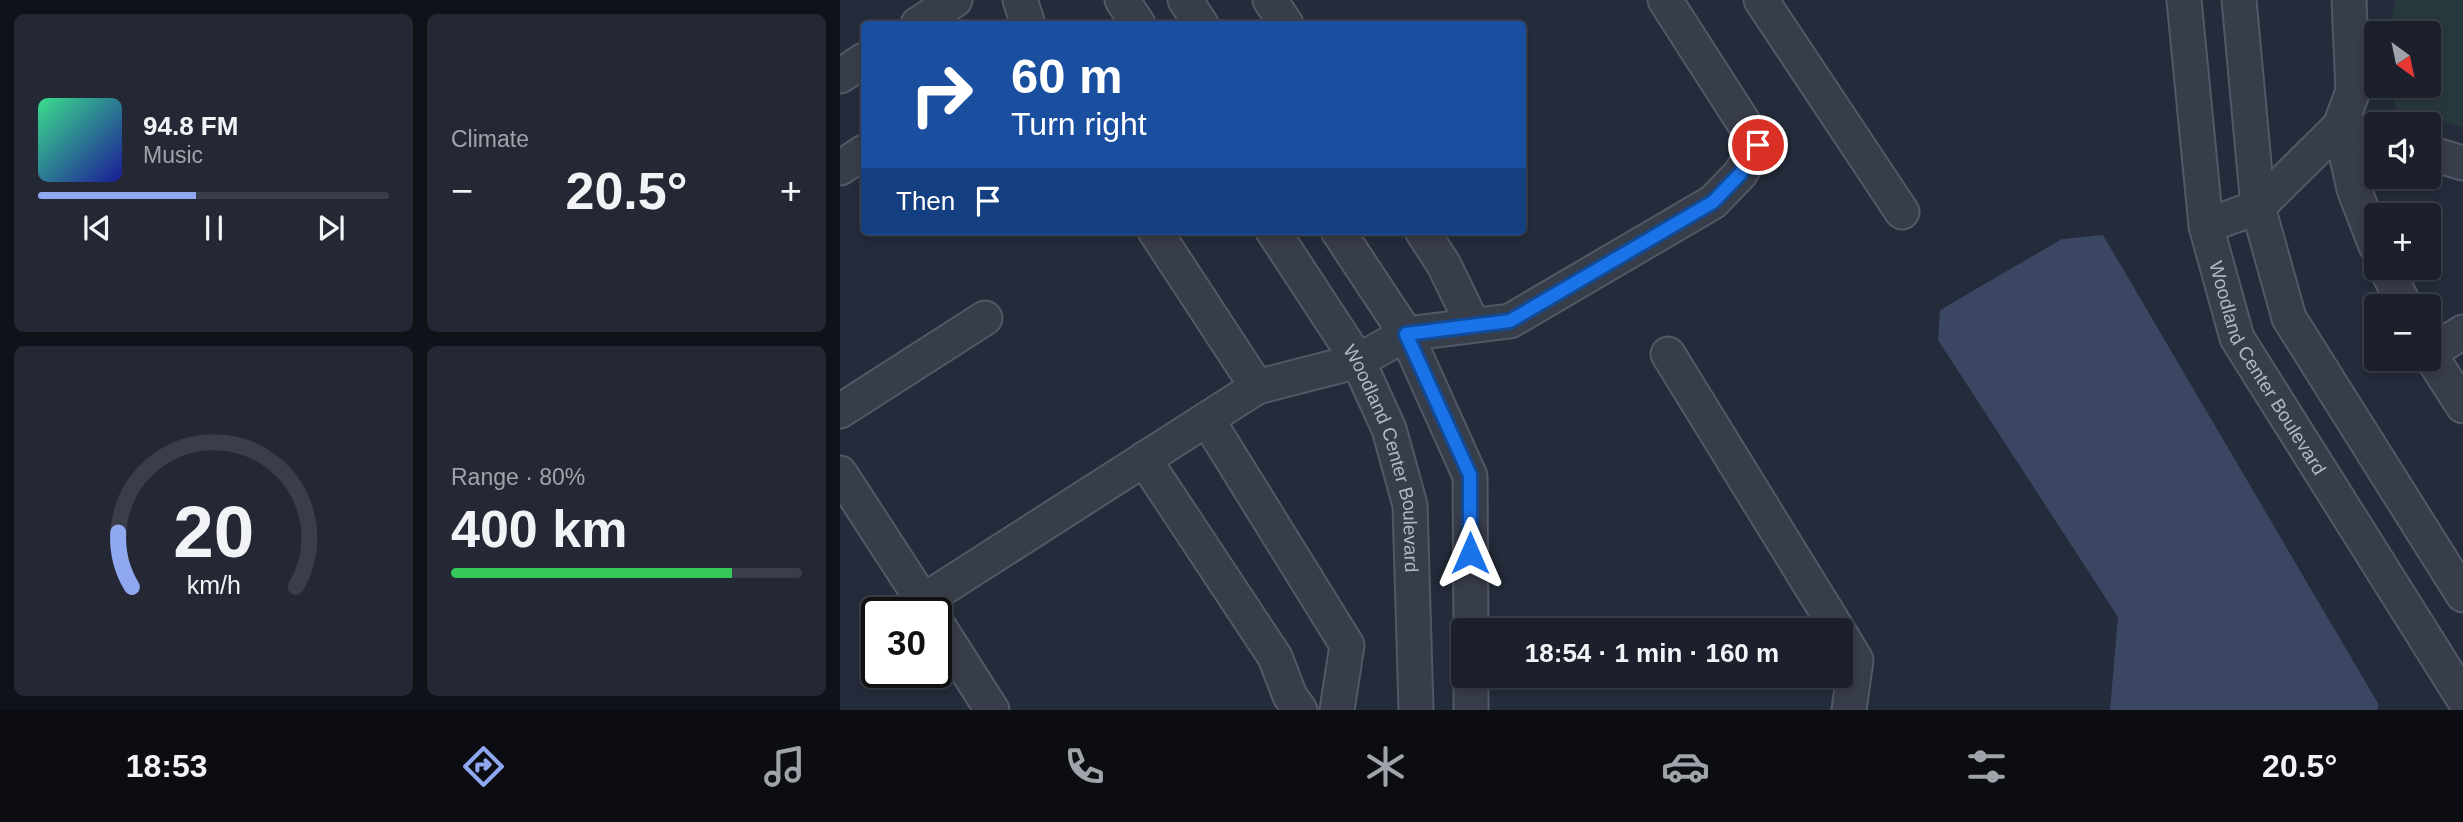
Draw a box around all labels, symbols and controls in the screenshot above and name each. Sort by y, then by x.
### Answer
north arrow [2364,21,2441,98]
map controls [2364,21,2441,371]
icon: right [896,49,987,140]
text: 60 m [1011,49,1123,103]
text: Turn right [1011,106,1147,142]
text: 94.8 FM [143,111,238,141]
button: sound [2364,112,2441,189]
pin [1728,115,1788,175]
text: Climate [451,126,529,152]
icon: arrive [1739,126,1777,164]
text: Music [143,142,203,168]
text: 20.5° [565,162,688,220]
text: − [451,170,473,212]
text: + [780,170,802,212]
icon: arrive [969,182,1007,220]
text: Then [896,186,955,216]
button: + [2364,203,2441,280]
icon: previous [78,209,116,247]
icon: pause [195,209,233,247]
icon: next [312,209,350,247]
street label: Woodland Center Boulevard [2205,259,2330,479]
button: − [2364,294,2441,371]
street label: Woodland Center Boulevard [1339,341,1422,573]
text: Range · 80% [451,464,585,490]
text: 20 [173,491,254,572]
text: 400 km [451,500,627,558]
position arrow [1433,516,1507,590]
text: km/h [186,571,241,599]
speed limit sign: 30 [861,597,952,688]
text: 18:54 · 1 min · 160 m [1525,638,1779,668]
icon: directions [459,742,508,791]
icon: music [760,742,809,791]
icon: phone [1060,742,1109,791]
icon: climate [1361,742,1410,791]
icon: car [1661,742,1710,791]
icon: filters [1962,742,2011,791]
text: 18:53 [126,748,208,784]
text: 20.5° [2262,748,2337,784]

